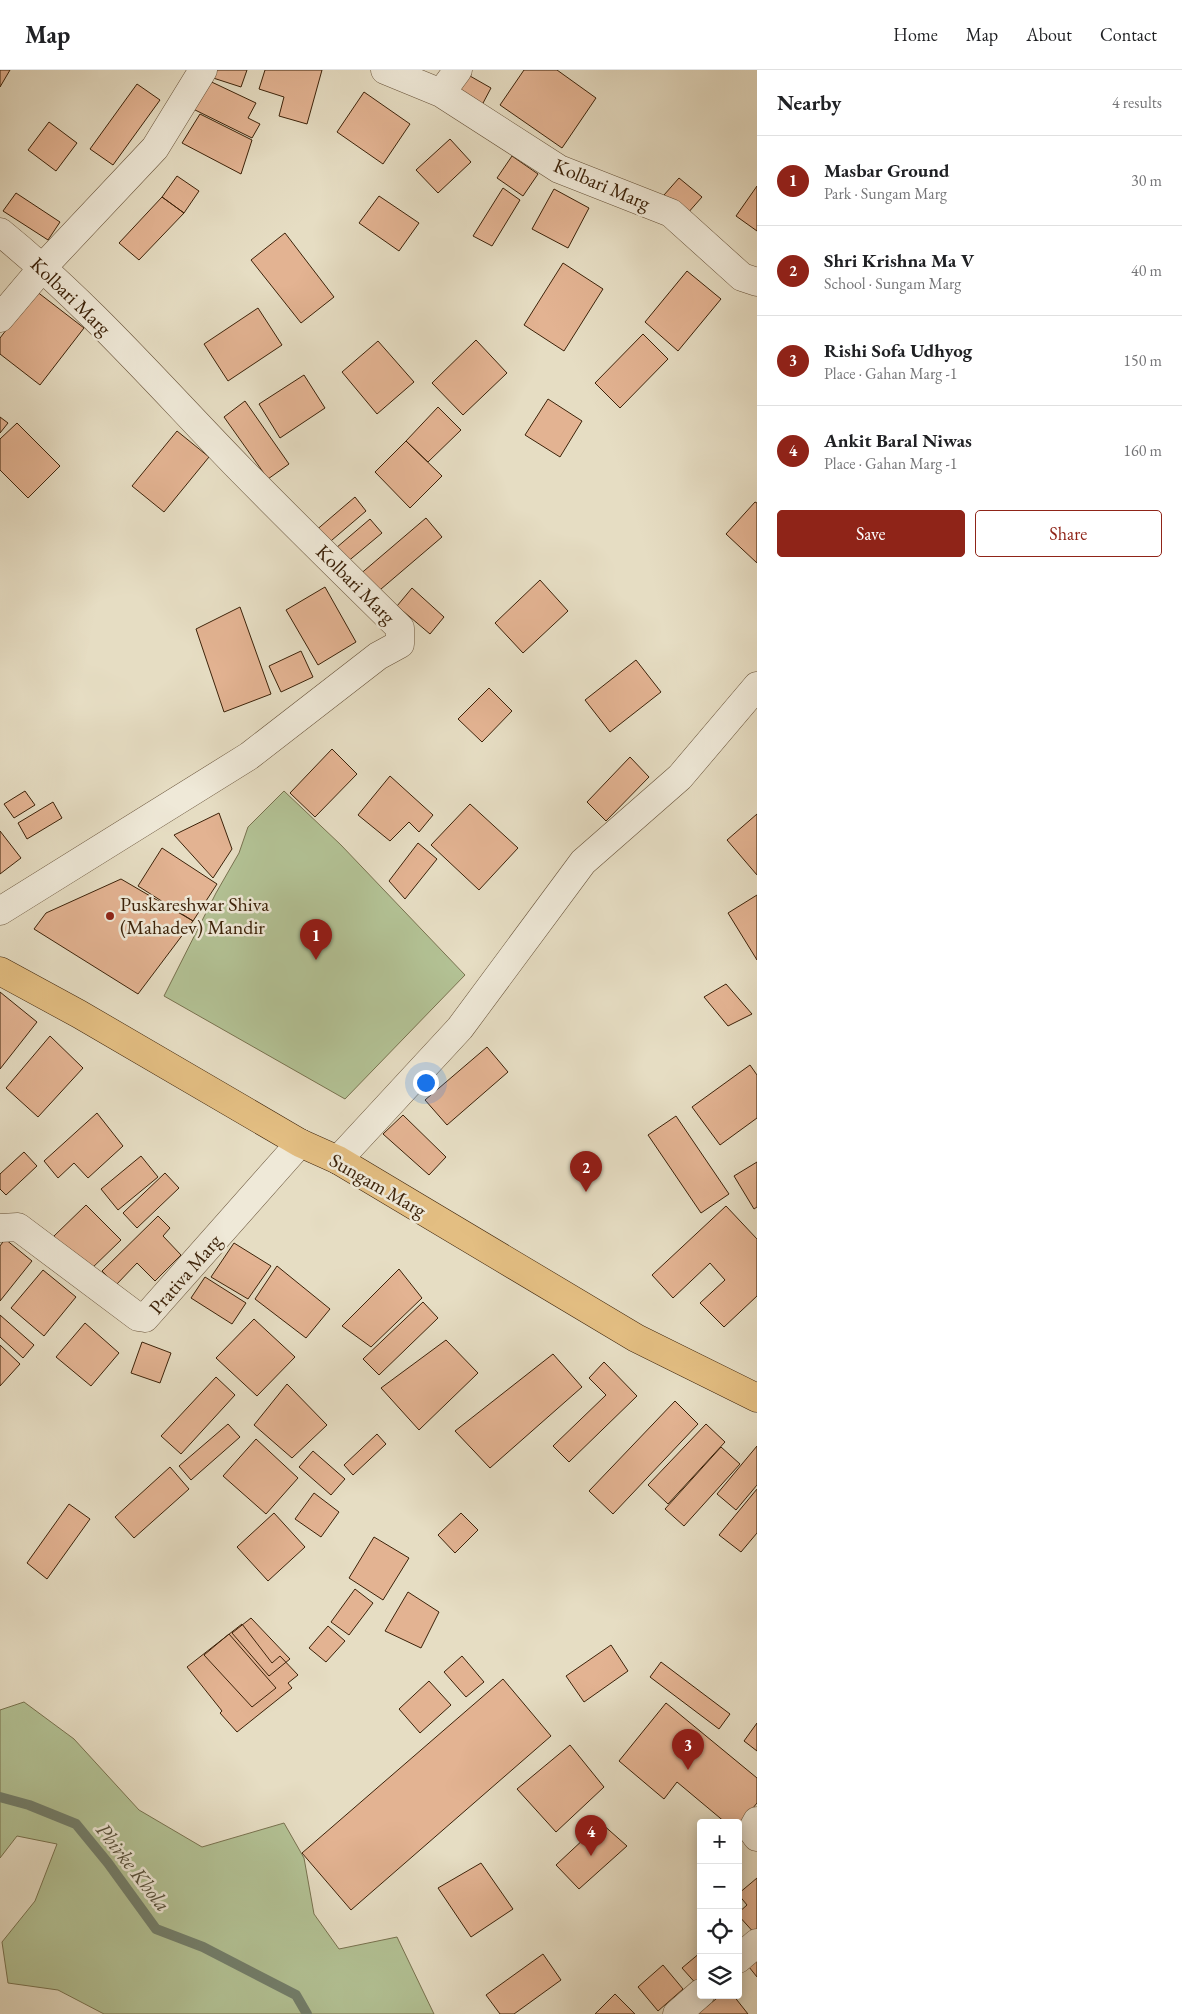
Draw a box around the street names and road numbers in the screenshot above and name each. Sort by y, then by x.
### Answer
street label: Kolbari Marg [550,152,655,216]
street label: Kolbari Marg [25,251,117,341]
street label: Kolbari Marg [311,539,402,630]
street label: Sungam Marg [325,1147,431,1223]
street label: Prativa Marg [143,1228,227,1320]

